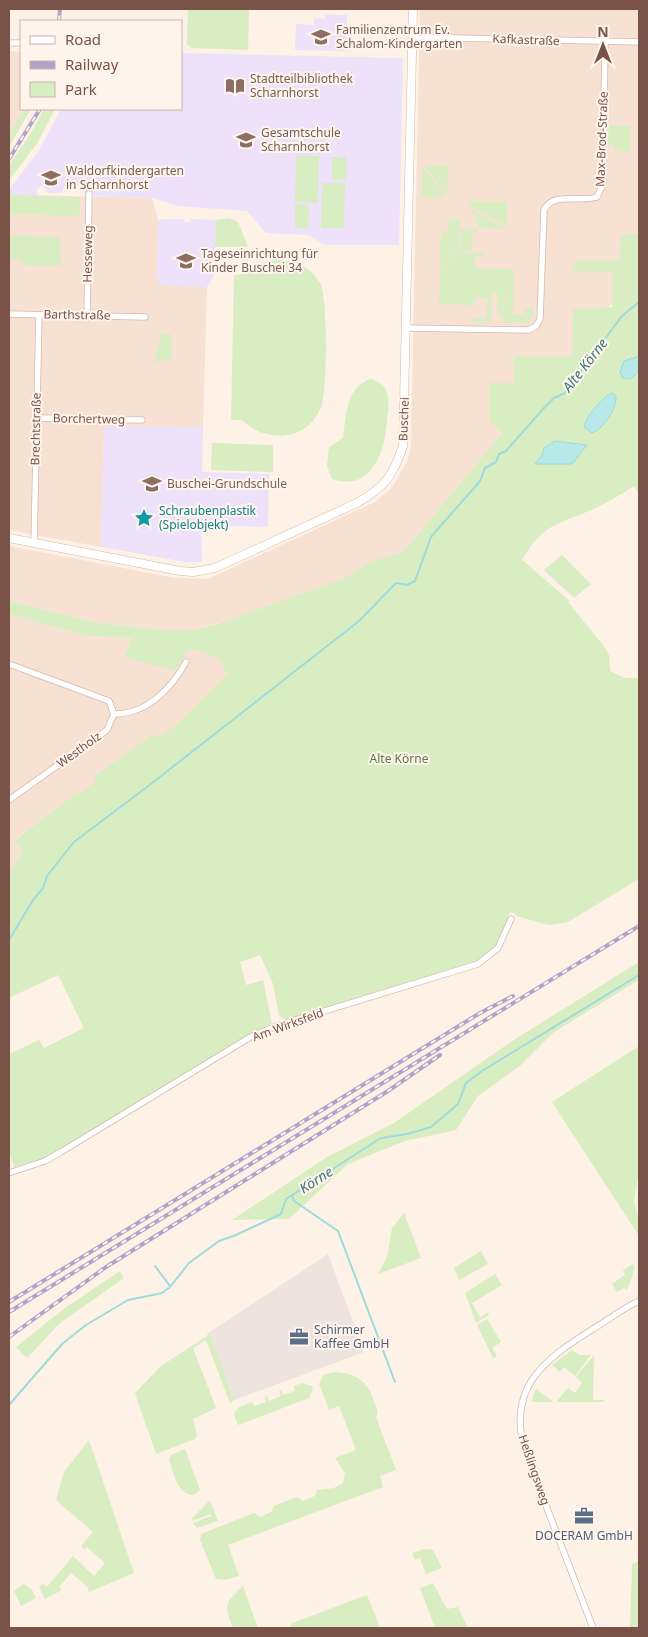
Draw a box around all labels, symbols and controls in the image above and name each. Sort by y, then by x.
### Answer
legend [20,20,182,110]
north arrow [578,20,628,70]
place label: Familienzentrum Ev. Schalom-Kindergarten [336,21,462,52]
text: N [597,22,609,41]
school or university icon: Familienzentrum Ev. Schalom-Kindergarten [310,26,332,48]
text: Road [65,29,101,49]
street label: Kafkastraße [492,30,560,49]
text: Railway [65,54,119,74]
place label: Stadtteilbibliothek Scharnhorst [250,70,353,101]
library icon: Stadtteilbibliothek Scharnhorst [224,75,246,97]
text: Park [65,79,97,99]
street label: Max-Brod-Straße [591,91,612,187]
place label: Gesamtschule Scharnhorst [261,124,341,155]
school or university icon: Gesamtschule Scharnhorst [235,129,257,151]
place label: Waldorfkindergarten in Scharnhorst [66,162,184,193]
school or university icon: Waldorfkindergarten in Scharnhorst [40,167,62,189]
street label: Hesseweg [79,225,96,283]
place label: Tageseinrichtung für Kinder Buschei 34 [201,245,318,276]
school or university icon: Tageseinrichtung für Kinder Buschei 34 [175,250,197,272]
street label: Barthstraße [43,305,111,324]
water label: Alte Körne [557,334,612,396]
street label: Brechtstraße [26,392,45,465]
street label: Buschei [394,397,413,441]
street label: Borchertweg [53,409,125,428]
school or university icon: Buschei-Grundschule [141,473,163,495]
place label: Buschei-Grundschule [167,475,287,492]
place label: Schraubenplastik (Spielobjekt) [159,502,257,533]
place icon: Schraubenplastik (Spielobjekt) [133,507,155,529]
street label: Westholz [53,727,105,772]
park label: Alte Körne [370,750,429,767]
street label: Am Wirksfeld [250,1004,326,1045]
water label: Körne [295,1162,336,1197]
place label: Schirmer Kaffee GmbH [314,1321,389,1352]
office icon: Schirmer Kaffee GmbH [288,1326,310,1348]
street label: Heßlingsweg [514,1432,554,1507]
office icon: DOCERAM GmbH [573,1505,595,1527]
place label: DOCERAM GmbH [535,1527,633,1544]

